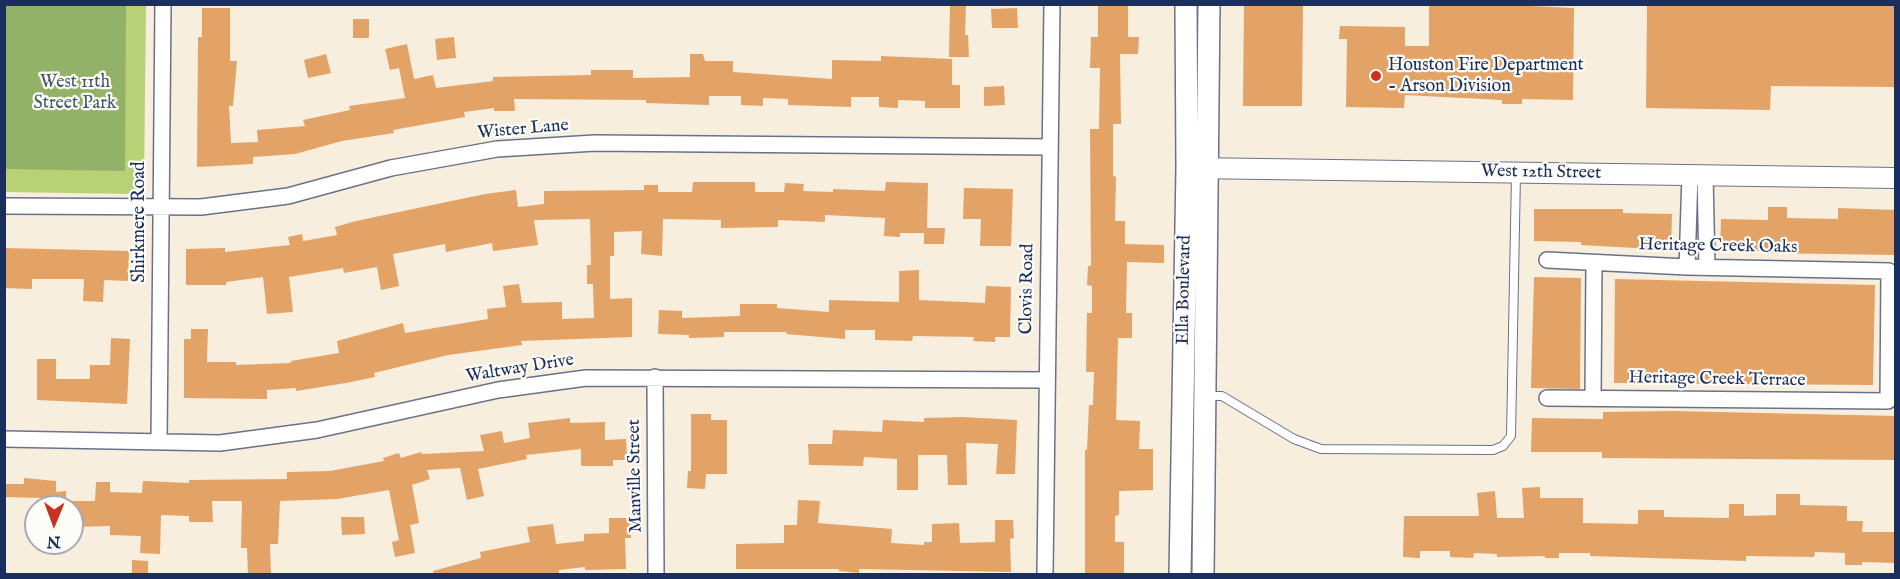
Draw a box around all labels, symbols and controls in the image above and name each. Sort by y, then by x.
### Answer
place label: Houston Fire Department - Arson Division [1388,55,1584,98]
marker: Houston Fire Department - Arson Division [1369,69,1383,83]
park label: West 11th Street Park [34,72,116,115]
street label: Wister Lane [476,115,570,145]
street label: Shirkmere Road [129,161,151,283]
street label: West 12th Street [1481,161,1601,185]
street label: Ella Boulevard [1173,235,1197,345]
street label: Heritage Creek Oaks [1638,235,1798,259]
street label: Clovis Road [1016,243,1040,335]
street label: Waltway Drive [464,350,576,388]
street label: Heritage Creek Terrace [1628,368,1806,392]
street label: Manville Street [624,419,648,533]
north arrow [24,495,84,555]
text: N [47,531,61,551]

